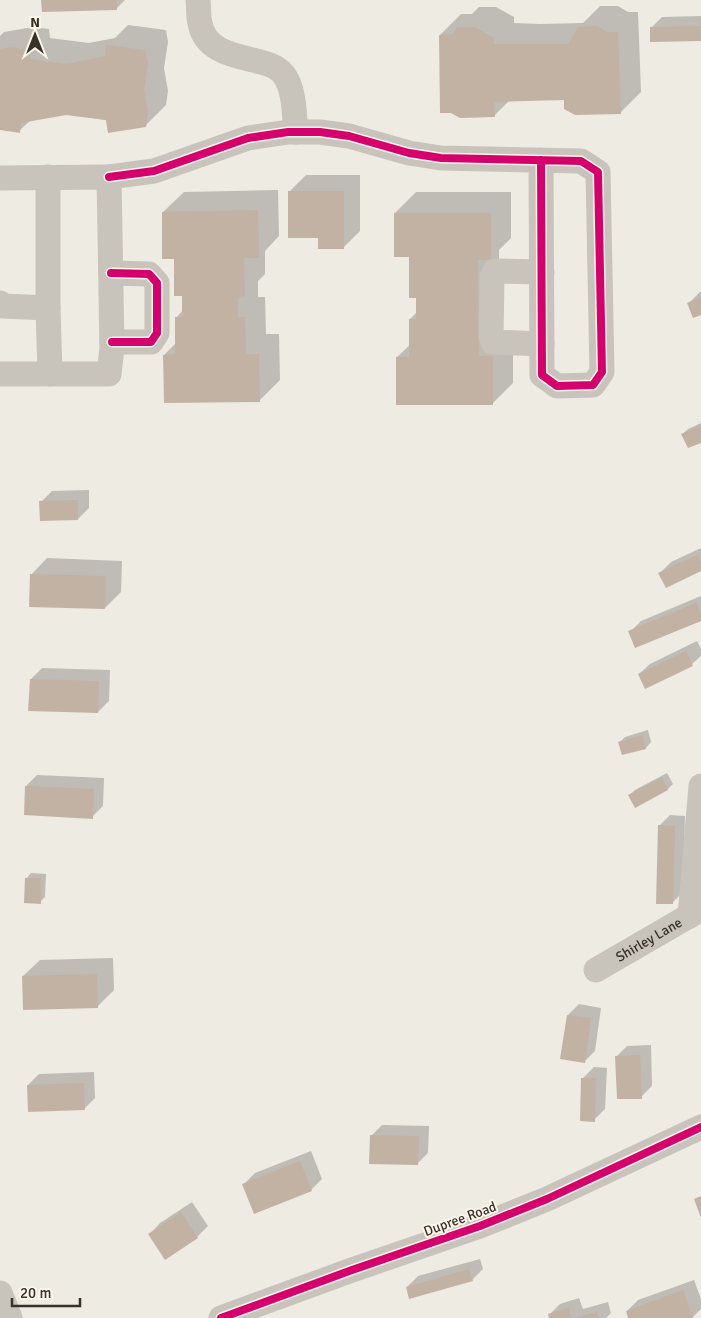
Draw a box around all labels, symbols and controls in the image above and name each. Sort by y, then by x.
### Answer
north arrow [10,10,60,60]
text: N [30,14,40,31]
street label: Shirley Lane [613,913,685,965]
street label: Dupree Road [421,1198,499,1240]
scale bar [12,1276,80,1308]
text: 20 m [20,1284,51,1302]

